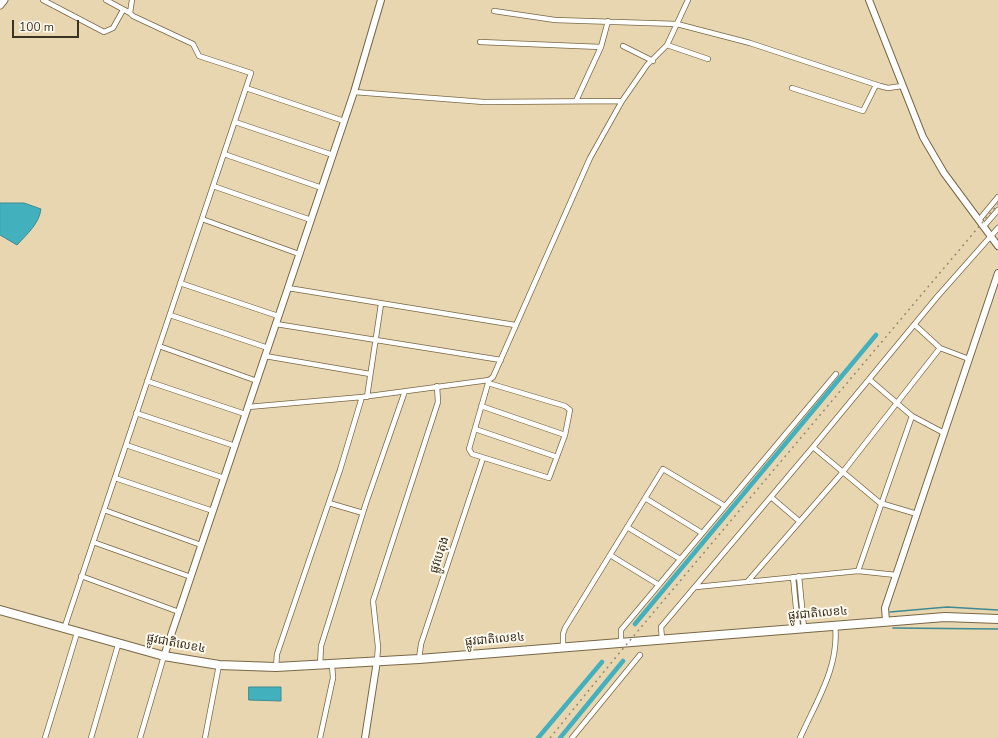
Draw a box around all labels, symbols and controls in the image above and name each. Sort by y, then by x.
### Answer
scale bar [14,12,81,38]
text: 100 m [19,19,54,35]
street label: ផ្លូវបេតុង [427,535,453,575]
street label: ផ្លូវជាតិលេខ៤ [787,604,849,624]
street label: ផ្លូវជាតិលេខ៤ [464,630,526,650]
street label: ផ្លូវជាតិលេខ៤ [145,631,207,657]

